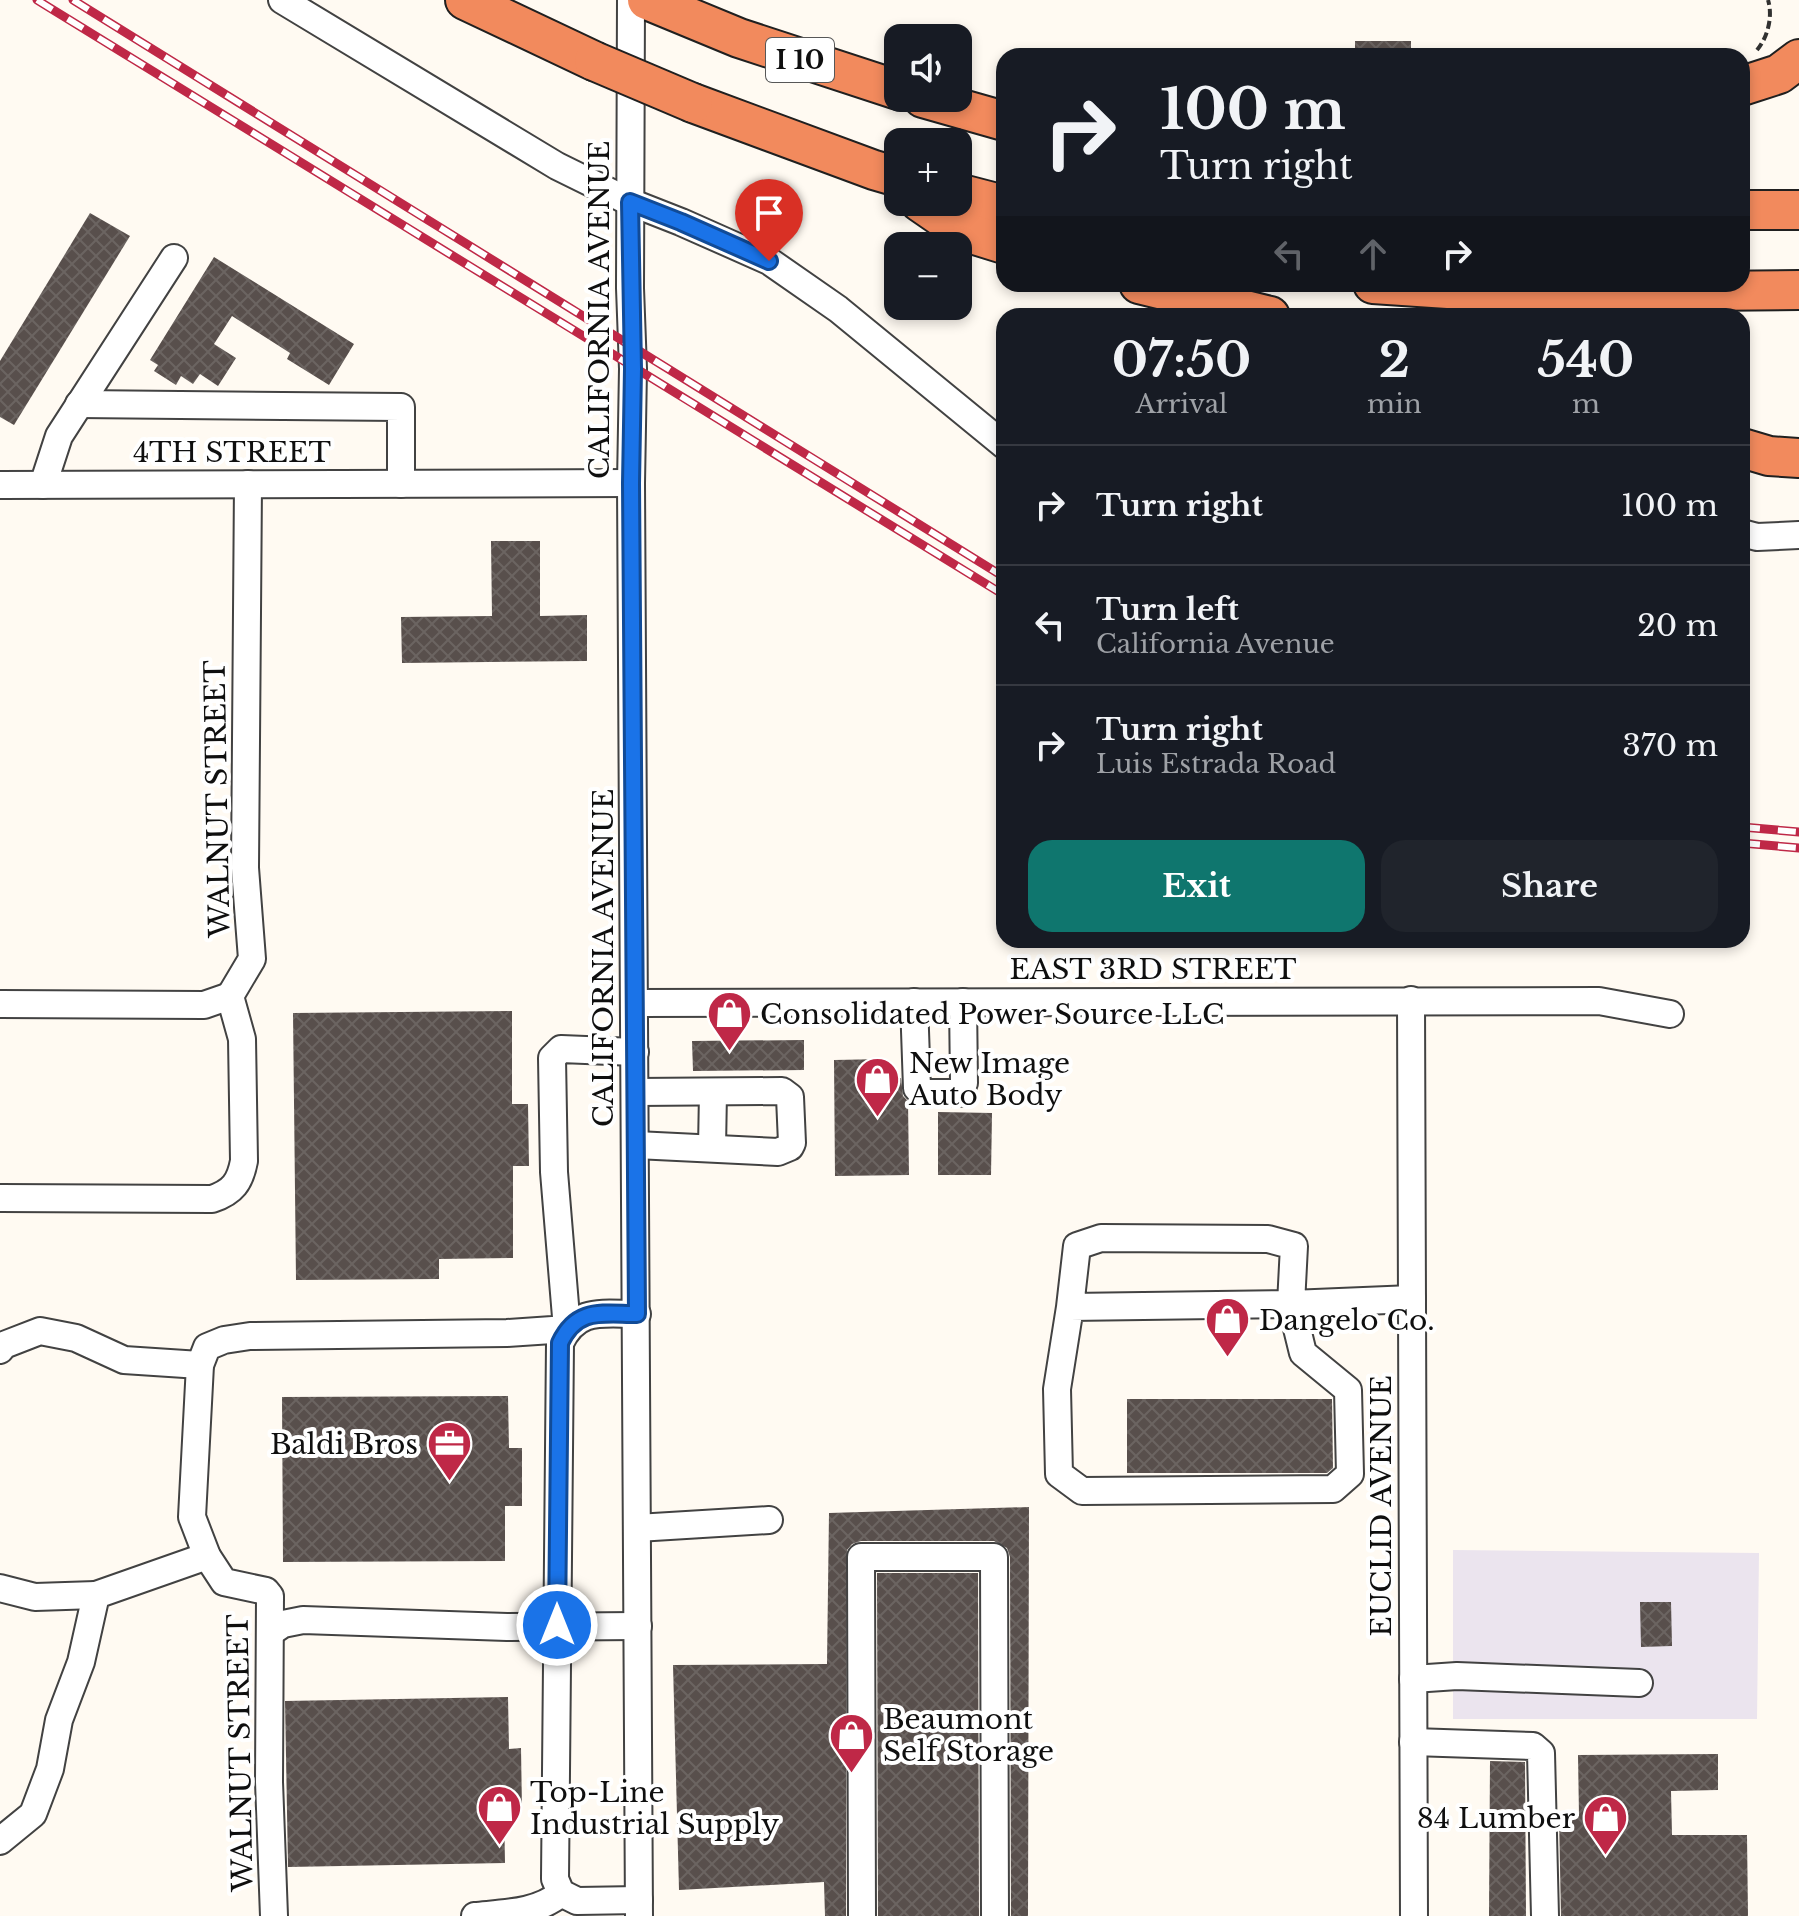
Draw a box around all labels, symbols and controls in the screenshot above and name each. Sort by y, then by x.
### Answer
map controls [884,24,972,320]
button: sound [884,24,972,112]
road number: I 10 [766,38,834,82]
text: 100 m [1160,75,1346,144]
icon: right [1028,80,1132,184]
button: + [884,128,972,216]
street label: CALIFORNIA AVENUE [582,141,617,479]
text: Turn right [1160,144,1353,189]
pin [735,179,803,261]
icon: arrive [747,191,791,235]
button: − [884,232,972,320]
icon: left [1267,232,1311,276]
icon: ahead [1351,232,1395,276]
icon: right [1435,232,1479,276]
text: 07:50 [1112,330,1251,390]
text: 2 [1379,330,1410,390]
text: 540 [1537,330,1634,390]
text: Arrival [1135,388,1228,420]
text: min [1367,388,1422,420]
text: m [1572,388,1600,420]
street label: 4TH STREET [133,435,331,470]
icon: right [1028,483,1072,527]
text: Turn right [1096,487,1263,524]
text: 100 m [1621,487,1718,524]
text: Turn left [1096,591,1239,628]
icon: left [1028,603,1072,647]
text: 20 m [1637,607,1718,644]
text: California Avenue [1096,628,1335,660]
street label: WALNUT STREET [198,659,237,939]
text: Turn right [1096,711,1263,748]
icon: right [1028,723,1072,767]
text: 370 m [1622,727,1718,764]
text: Luis Estrada Road [1096,748,1336,780]
street label: CALIFORNIA AVENUE [586,789,621,1127]
button: Exit [1028,840,1365,932]
button: Share [1381,840,1718,932]
street label: EAST 3RD STREET [1009,952,1297,987]
shop icon: Consolidated Power Source LLC [705,990,753,1053]
place label: Consolidated Power Source LLC [760,997,1224,1032]
place label: New Image Auto Body [908,1046,1070,1113]
shop icon: New Image Auto Body [854,1055,902,1118]
shop icon: Dangelo Co. [1204,1296,1252,1359]
place label: Dangelo Co. [1259,1303,1435,1338]
street label: EUCLID AVENUE [1364,1375,1399,1637]
office icon: Baldi Bros [425,1420,473,1483]
place label: Baldi Bros [270,1427,418,1462]
position arrow [515,1583,599,1667]
street label: WALNUT STREET [221,1613,260,1893]
place label: Beaumont Self Storage [883,1702,1054,1769]
shop icon: Beaumont Self Storage [828,1711,876,1774]
place label: Top-Line Industrial Supply [530,1775,779,1842]
shop icon: Top-Line Industrial Supply [475,1784,523,1847]
shop icon: 84 Lumber [1582,1794,1630,1857]
place label: 84 Lumber [1417,1801,1576,1836]

